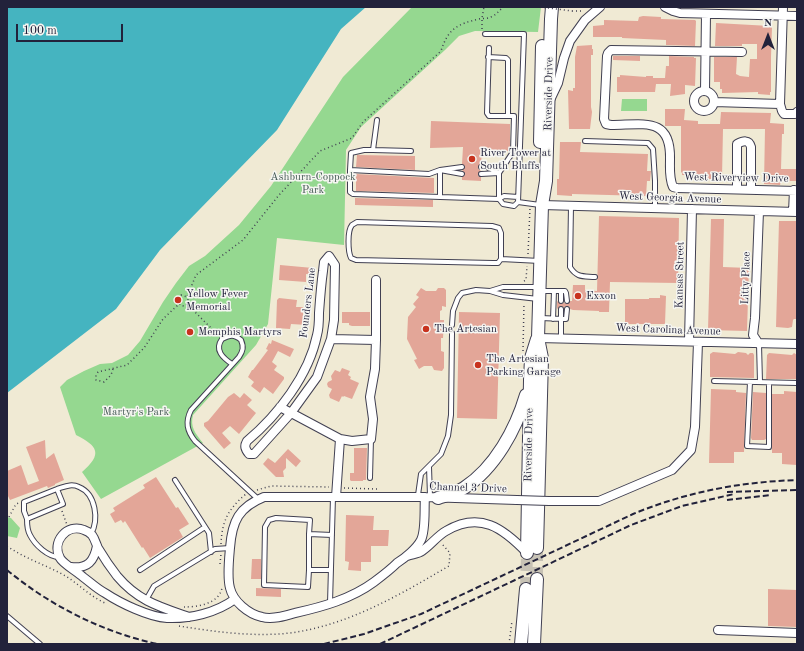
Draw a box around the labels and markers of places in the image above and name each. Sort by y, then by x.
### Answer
place label: River Tower at South Bluffs [480,146,551,172]
marker: River Tower at South Bluffs [467,154,477,164]
place label: Yellow Fever Memorial [186,287,248,313]
place label: Exxon [586,289,616,303]
marker: Exxon [573,291,583,301]
marker: Yellow Fever Memorial [173,295,183,305]
place label: The Artesian [434,322,497,336]
marker: The Artesian [421,324,431,334]
place label: Memphis Martyrs [198,325,282,339]
marker: Memphis Martyrs [185,327,195,337]
place label: The Artesian Parking Garage [486,352,561,378]
marker: The Artesian Parking Garage [473,360,483,370]

